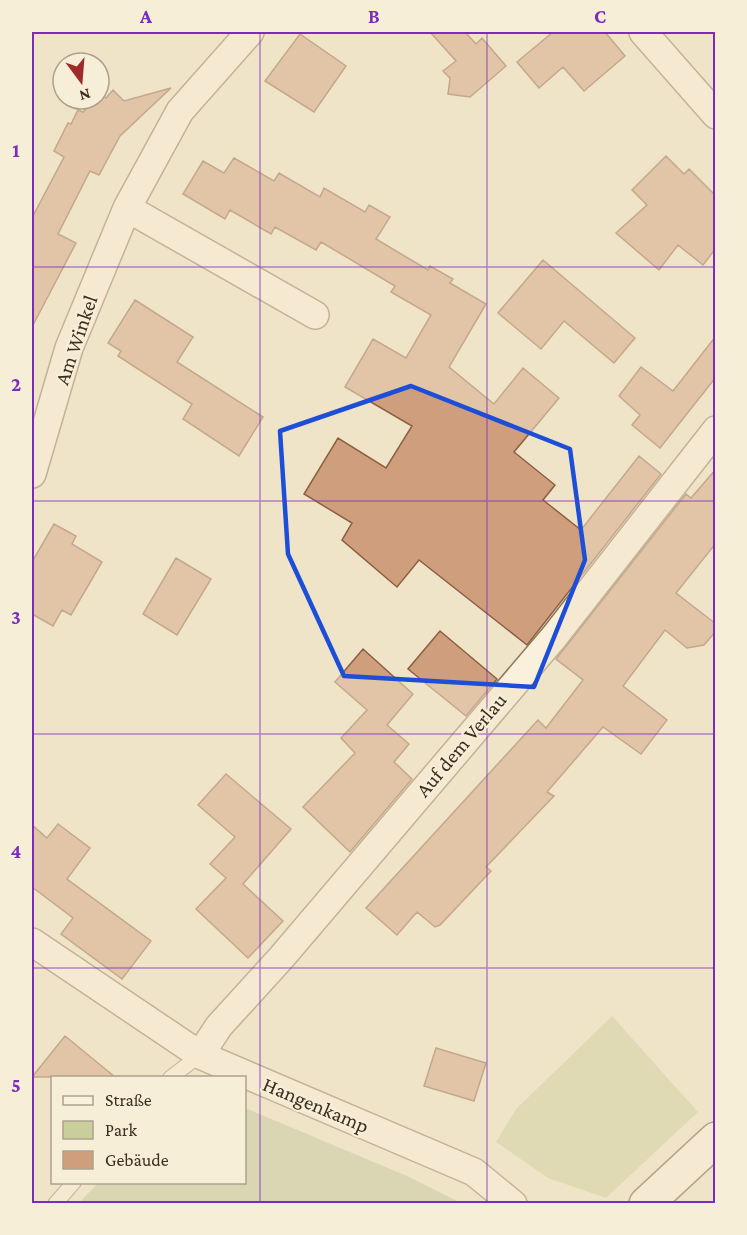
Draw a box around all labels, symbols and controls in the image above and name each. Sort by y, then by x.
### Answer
text: A [139,5,153,27]
text: B [368,5,380,27]
text: C [594,5,606,27]
north arrow [51,51,111,111]
text: N [77,85,93,105]
text: 1 [12,139,20,161]
street label: Am Winkel [49,292,103,388]
text: 2 [11,373,21,395]
text: 3 [11,606,21,628]
street label: Auf dem Verlau [411,688,511,802]
text: 4 [11,840,22,862]
street label: Hangenkamp [259,1072,373,1138]
text: 5 [11,1074,21,1096]
legend [51,1076,246,1184]
text: Straße [105,1090,152,1110]
text: Park [105,1120,137,1140]
text: Gebäude [105,1150,169,1170]

